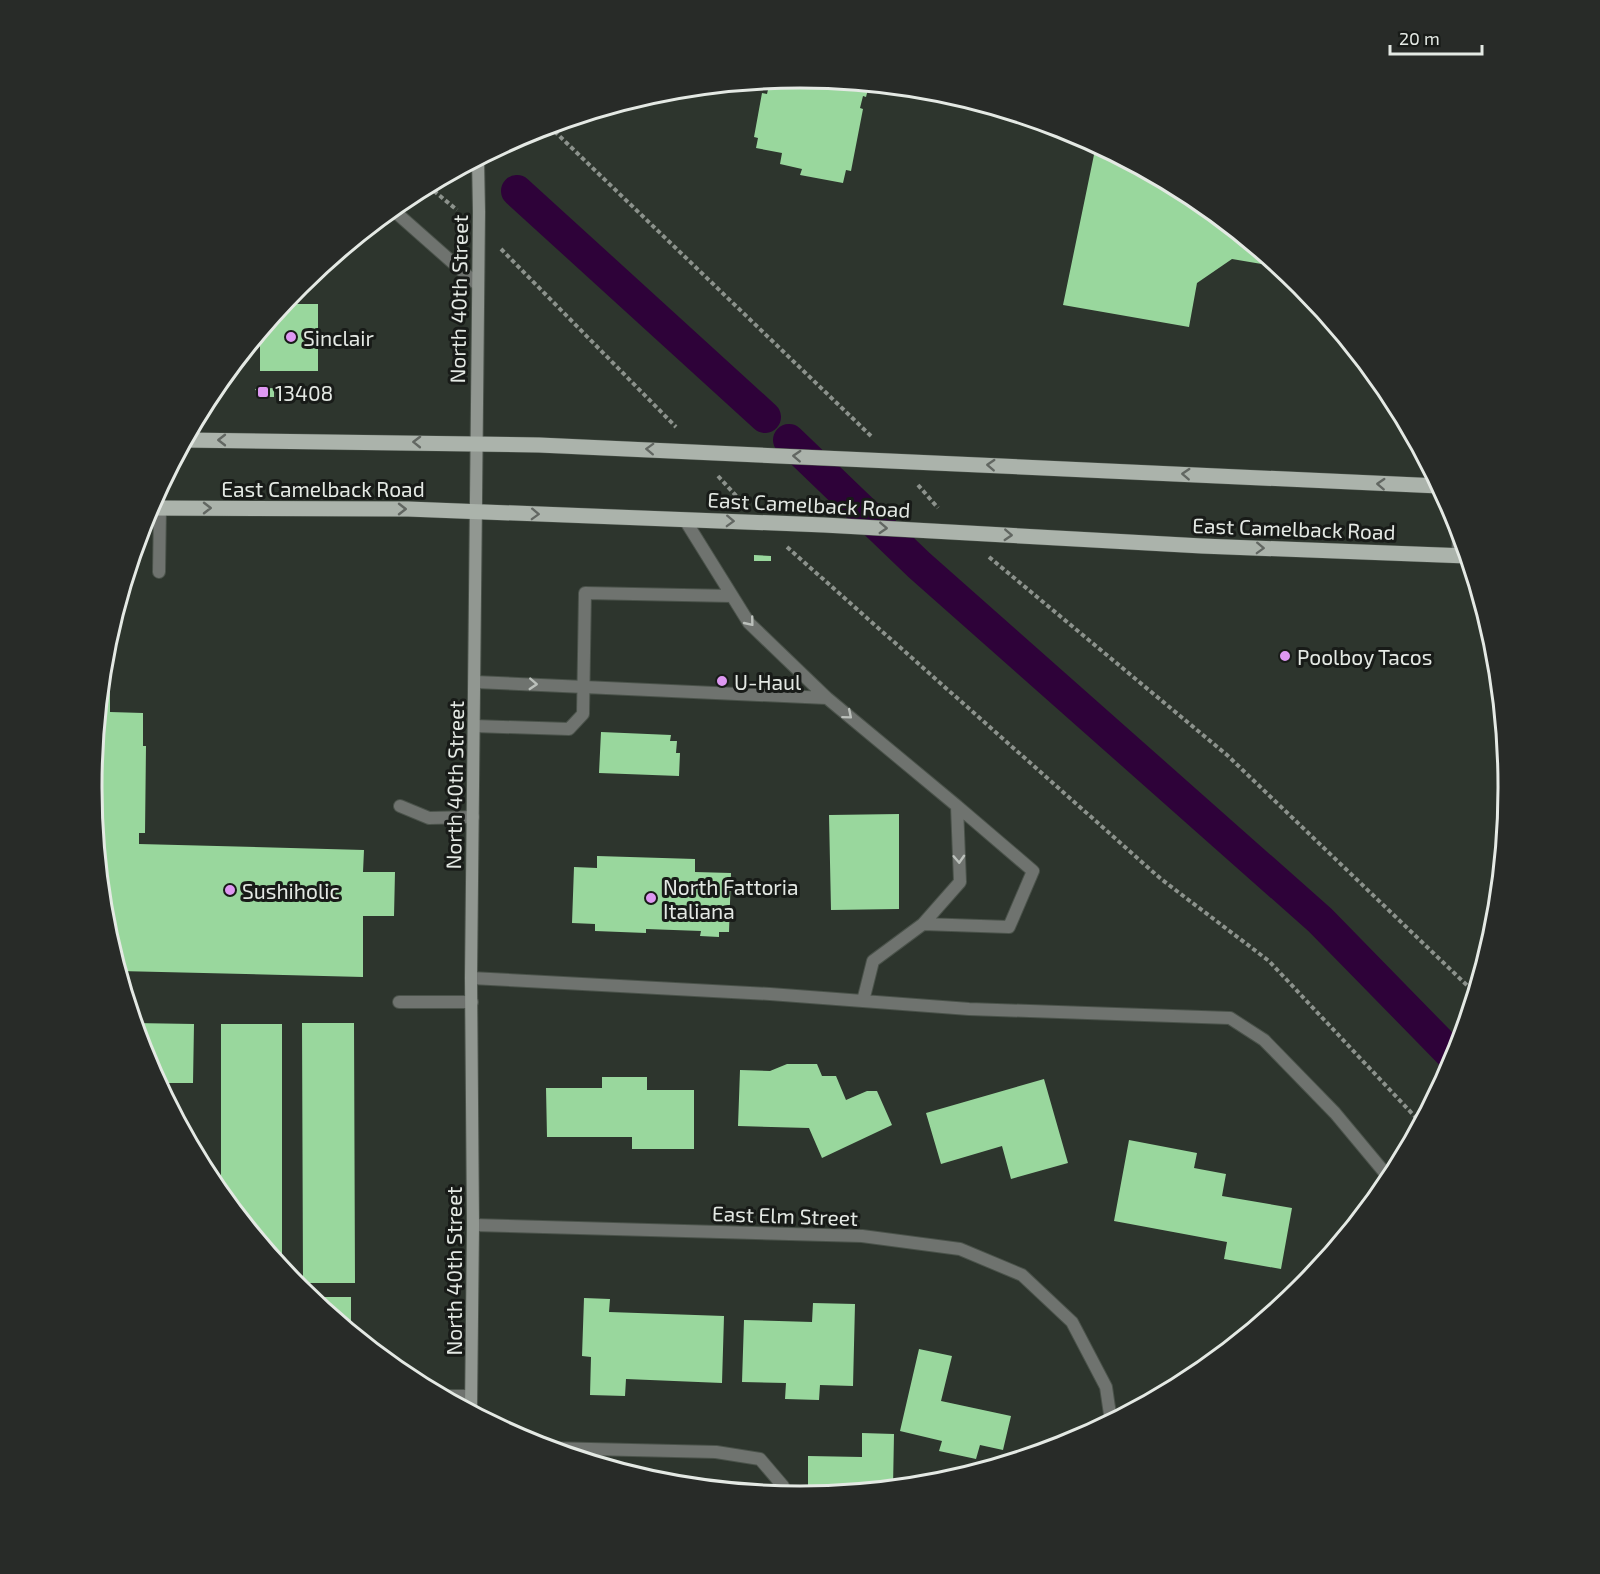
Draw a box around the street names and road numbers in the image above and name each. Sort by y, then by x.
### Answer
street label: North 40th Street [444,214,472,384]
street label: East Camelback Road [221,476,425,501]
street label: East Camelback Road [707,486,911,522]
street label: East Camelback Road [1192,512,1396,544]
street label: North 40th Street [440,700,468,870]
street label: North 40th Street [441,1187,466,1355]
street label: East Elm Street [712,1200,858,1230]

